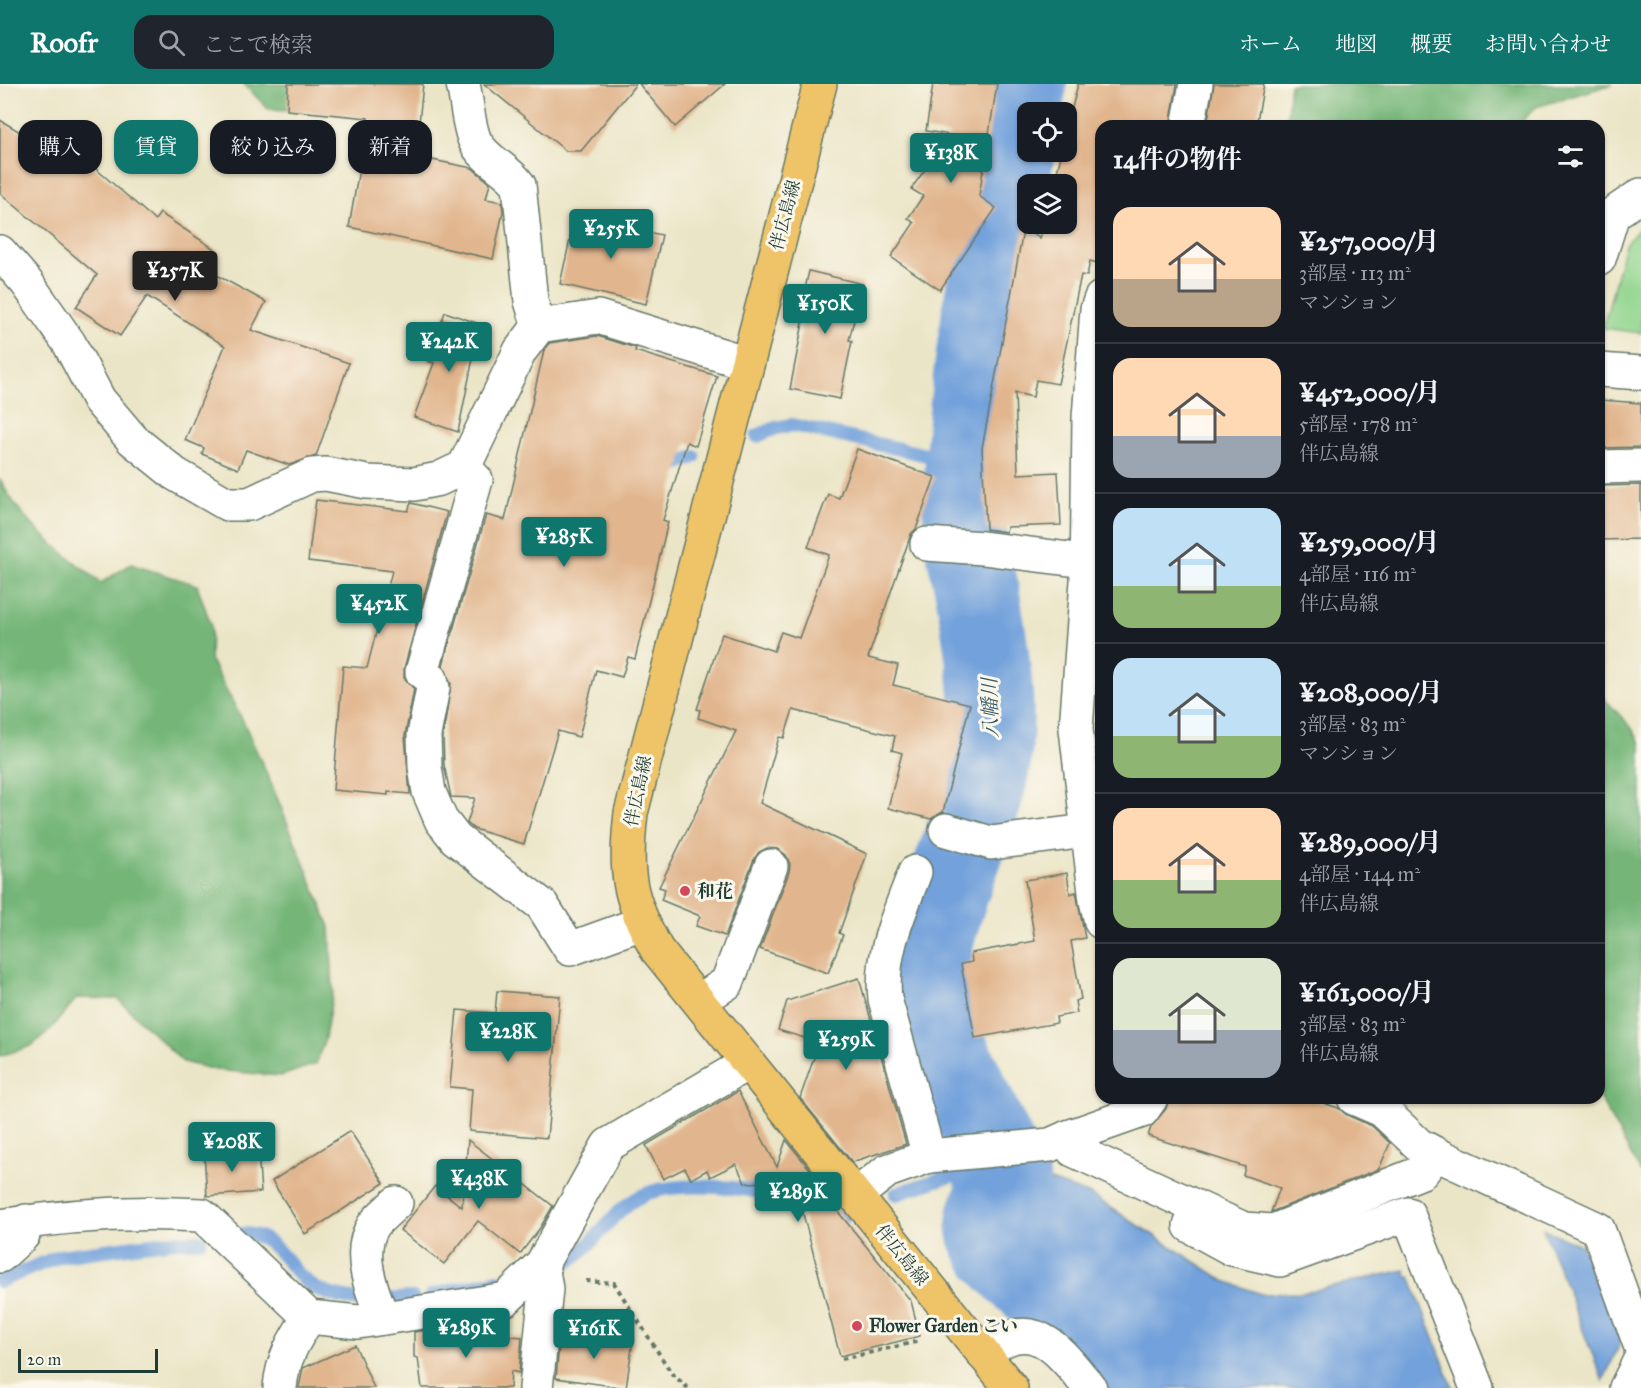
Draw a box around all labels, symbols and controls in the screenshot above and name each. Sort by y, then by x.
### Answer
search box [134,15,554,69]
text: Roofr [30,25,98,60]
icon: search [155,26,188,59]
text: ここで検索 [203,31,313,58]
text: ホーム [1239,31,1302,57]
text: 地図 [1335,31,1377,57]
text: 概要 [1410,31,1452,57]
text: お問い合わせ [1485,31,1611,57]
map controls [1017,102,1077,234]
button: locate [1017,102,1077,162]
chip: 購入 [18,120,102,174]
chip: 賃貸 [114,120,198,174]
chip: 絞り込み [210,120,336,174]
chip: 新着 [348,120,432,174]
pin: ¥138K [909,133,993,184]
text: ¥138K [924,140,978,164]
icon: filters [1554,140,1587,173]
text: 14件の物件 [1113,143,1242,175]
button: layers [1017,174,1077,234]
street label: 伴広島線 [765,177,805,253]
pin: ¥255K [569,209,653,260]
text: ¥255K [583,216,639,240]
text: ¥257,000/月 [1299,225,1439,257]
icon: home [1161,231,1233,303]
pin: ¥257K [133,251,217,302]
text: ¥257K [146,258,204,282]
text: 3部屋 · 113 m² [1299,261,1411,285]
pin: ¥150K [783,284,867,335]
text: マンション [1299,290,1398,314]
text: ¥150K [797,291,853,315]
pin: ¥242K [407,322,491,373]
text: ¥242K [420,329,478,353]
text: ¥452,000/月 [1299,376,1441,408]
icon: home [1161,382,1233,454]
text: 5部屋 · 178 m² [1299,412,1417,436]
text: 伴広島線 [1299,441,1379,465]
pin: ¥285K [522,517,606,568]
text: ¥285K [535,524,593,548]
text: ¥259,000/月 [1299,526,1440,558]
icon: home [1161,532,1233,604]
text: 4部屋 · 116 m² [1299,562,1416,586]
pin: ¥452K [337,584,421,635]
text: ¥452K [350,591,408,615]
text: 伴広島線 [1299,591,1379,615]
water label: 八幡川 [977,676,1003,738]
text: ¥208,000/月 [1299,676,1443,708]
icon: home [1161,682,1233,754]
text: 3部屋 · 83 m² [1299,712,1406,736]
text: マンション [1299,741,1398,765]
street label: 伴広島線 [620,753,656,829]
text: ¥289,000/月 [1299,826,1442,858]
icon: home [1161,832,1233,904]
text: 4部屋 · 144 m² [1299,862,1420,886]
place label: 和花 [697,880,733,902]
marker: 和花 [678,884,692,898]
text: 伴広島線 [1299,891,1379,915]
text: ¥161,000/月 [1299,976,1435,1008]
icon: home [1161,982,1233,1054]
pin: ¥228K [466,1012,550,1063]
text: 3部屋 · 83 m² [1299,1012,1406,1036]
text: ¥228K [479,1019,537,1043]
pin: ¥259K [804,1020,888,1071]
text: ¥259K [817,1027,875,1051]
text: 伴広島線 [1299,1041,1379,1065]
pin: ¥208K [190,1122,274,1173]
text: ¥208K [202,1129,262,1153]
pin: ¥438K [437,1159,521,1210]
text: ¥438K [450,1166,508,1190]
pin: ¥289K [756,1172,840,1223]
text: ¥289K [769,1179,827,1203]
street label: 伴広島線 [871,1220,933,1290]
pin: ¥289K [424,1308,508,1359]
pin: ¥161K [552,1309,636,1360]
text: ¥289K [437,1315,495,1339]
place label: Flower Garden こい [869,1315,1018,1337]
text: ¥161K [567,1316,621,1340]
marker: Flower Garden こい [850,1319,864,1333]
scale bar [18,1346,158,1374]
text: 20 m [27,1350,61,1369]

